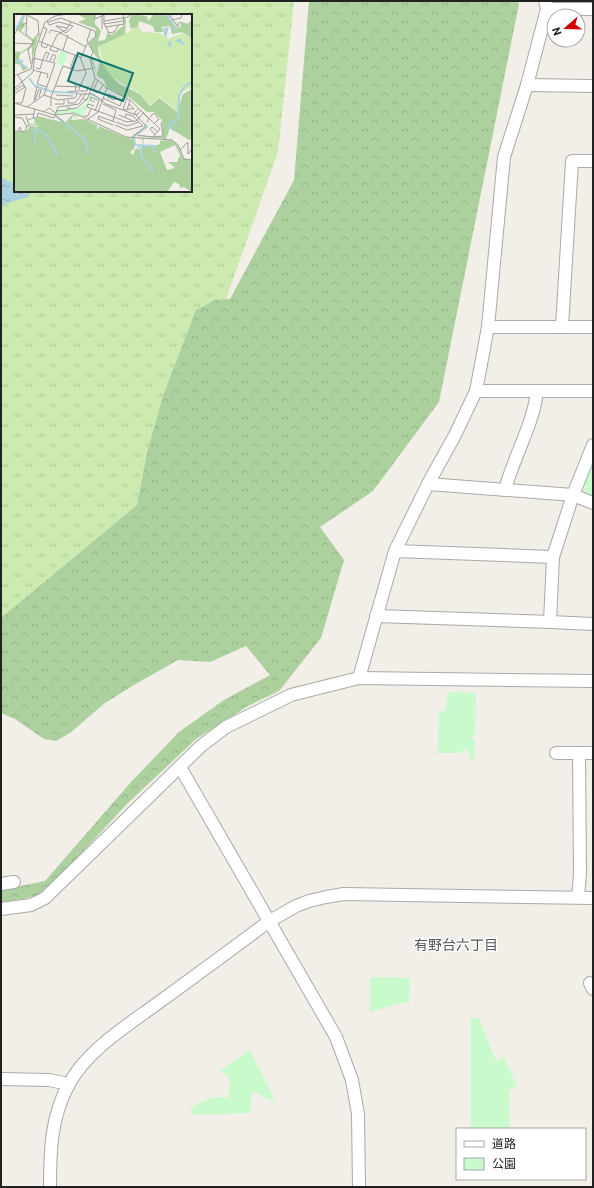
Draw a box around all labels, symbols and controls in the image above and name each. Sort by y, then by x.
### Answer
north arrow [546,8,586,48]
inset map [14,14,192,192]
text: N [550,25,565,37]
district label: 有野台六丁目 [414,937,498,953]
legend [456,1128,586,1180]
text: 道路 [492,1137,516,1151]
text: 公園 [492,1157,516,1171]

